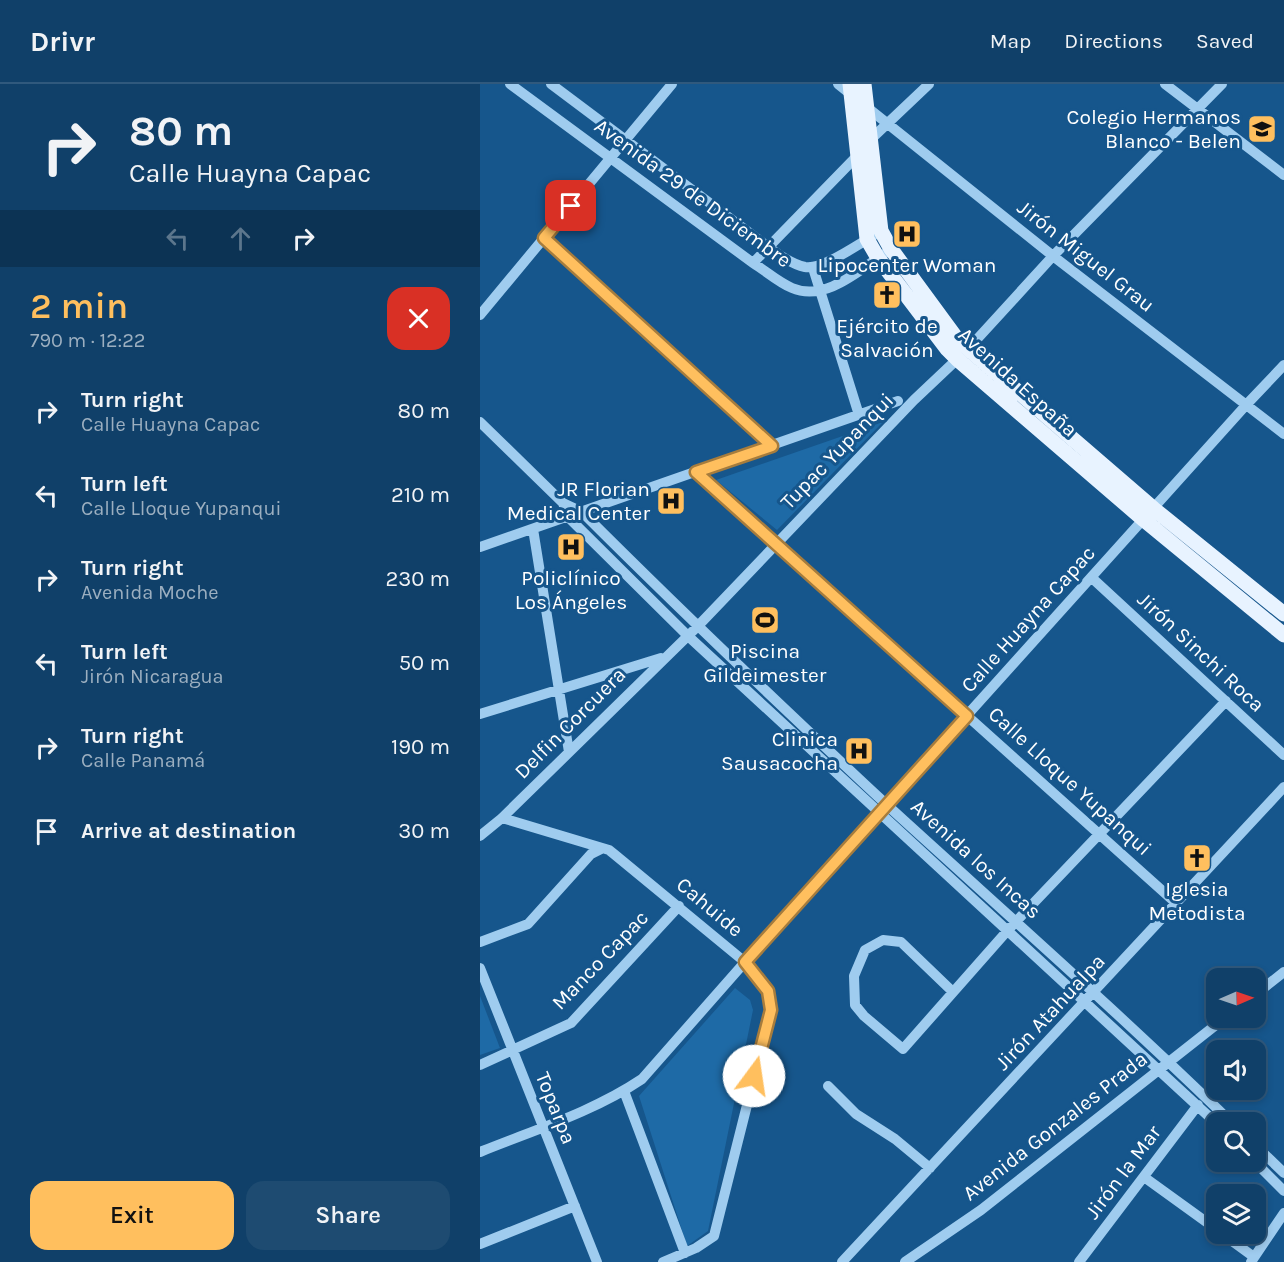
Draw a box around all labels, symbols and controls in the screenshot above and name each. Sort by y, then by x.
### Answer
text: Drivr [30,25,95,58]
text: Map [990,29,1031,53]
text: Directions [1064,29,1163,53]
text: Saved [1196,29,1254,53]
place label: Colegio Hermanos Blanco - Belen [1067,105,1241,153]
text: 80 m [129,106,233,156]
icon: right [30,108,108,186]
school or university icon: Colegio Hermanos Blanco - Belen [1246,113,1278,145]
street label: Avenida 29 de Diciembre [590,114,796,272]
text: Calle Huayna Capac [129,157,371,189]
pin [545,180,596,231]
icon: arrive [554,189,587,222]
street label: Jirón Miguel Grau [1013,195,1159,317]
hospital icon: Lipocenter Woman [891,218,923,250]
icon: left [161,222,194,255]
icon: ahead [224,222,257,255]
icon: right [287,222,320,255]
place label: Lipocenter Woman [818,253,996,277]
church icon: Ejército de Salvación [871,279,903,311]
text: 2 min [30,285,128,327]
button: close [387,287,450,350]
place label: Ejército de Salvación [836,314,938,362]
street label: Avenida España [954,322,1082,442]
text: 790 m · 12:22 [30,329,145,352]
text: Turn right [81,387,184,413]
street label: Tupac Yupanqui [776,388,898,514]
icon: right [30,395,63,428]
text: 80 m [398,398,450,424]
text: Calle Huayna Capac [81,413,260,436]
text: Turn left [81,471,168,497]
place label: JR Florian Medical Center [507,477,650,525]
icon: left [30,479,63,512]
text: 210 m [391,482,450,508]
hospital icon: JR Florian Medical Center [655,485,687,517]
text: Calle Lloque Yupanqui [81,497,281,520]
hospital icon: Policlínico Los Ángeles [555,531,587,563]
street label: Calle Huayna Capac [956,541,1100,697]
text: Turn right [81,555,184,581]
icon: right [30,563,63,596]
text: 230 m [385,566,450,592]
place label: Policlínico Los Ángeles [515,566,627,614]
text: Avenida Moche [81,581,219,604]
street label: Jirón Sinchi Roca [1133,587,1269,717]
sports icon: Piscina Gildeimester [749,604,781,636]
text: Turn left [81,639,168,665]
place label: Piscina Gildeimester [704,639,827,687]
icon: left [30,647,63,680]
text: 50 m [399,650,450,676]
street label: Delfin Corcuera [510,663,630,783]
text: Jirón Nicaragua [81,665,224,688]
street label: Calle Lloque Yupanqui [984,702,1156,860]
text: Turn right [81,723,184,749]
place label: Clinica Sausacocha [721,727,838,775]
icon: right [30,731,63,764]
text: 190 m [391,734,450,760]
hospital icon: Clinica Sausacocha [843,735,875,767]
text: Calle Panamá [81,749,205,772]
street label: Avenida los Incas [906,794,1046,924]
icon: arrive [30,815,63,848]
text: Arrive at destination [81,818,296,844]
text: 30 m [398,818,450,844]
church icon: Iglesia Metodista [1181,842,1213,874]
street label: Cahuide [672,872,748,942]
place label: Iglesia Metodista [1148,877,1246,925]
street label: Manco Capac [547,905,653,1015]
street label: Jirón Atahualpa [990,949,1110,1075]
north arrow [1206,968,1266,1028]
map controls [1206,968,1266,1244]
button: sound [1206,1040,1266,1100]
position arrow [722,1044,786,1108]
street label: Avenida Gonzales Prada [958,1047,1152,1205]
street label: Toparpa [531,1068,581,1148]
button: search [1206,1112,1266,1172]
street label: Jirón la Mar [1080,1120,1166,1223]
button: Exit [30,1181,234,1250]
button: Share [246,1181,450,1250]
button: layers [1206,1184,1266,1244]

